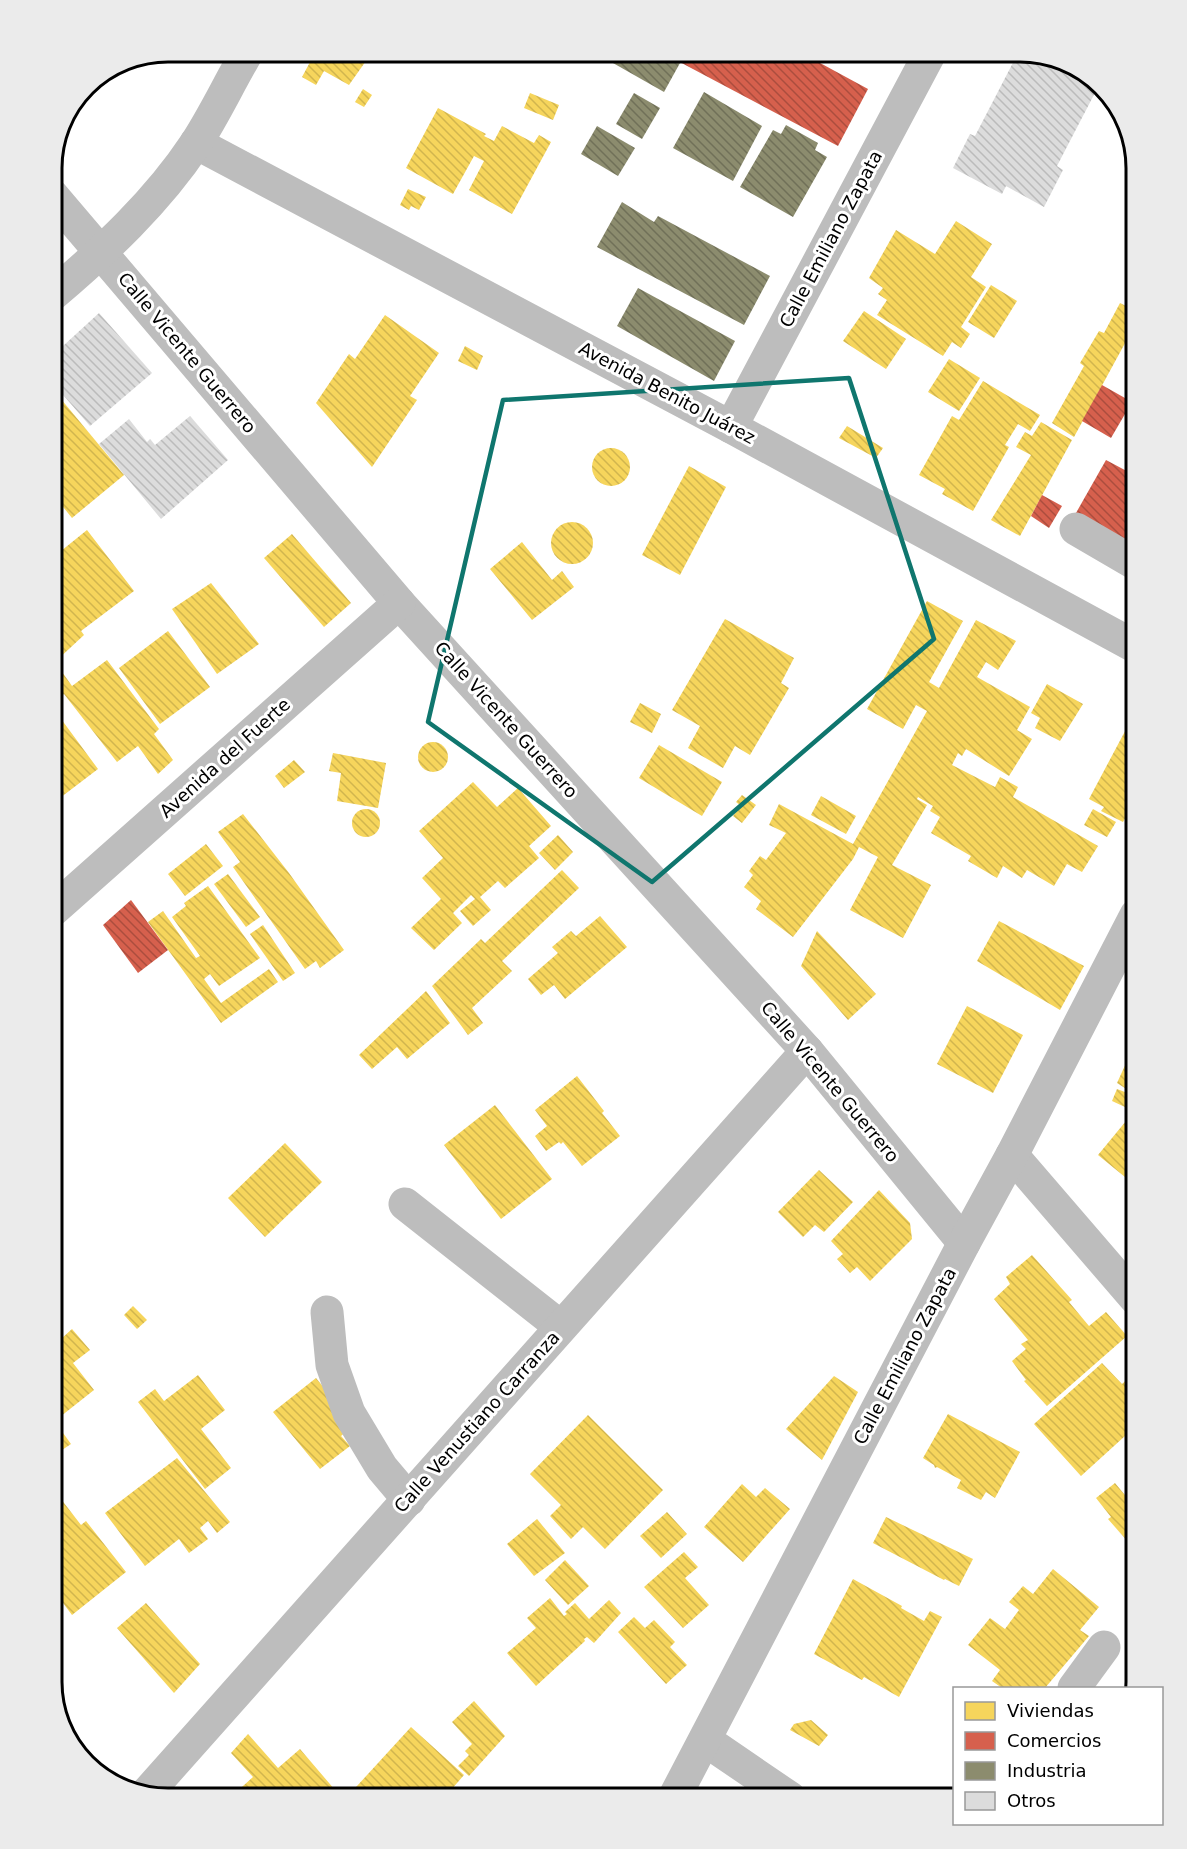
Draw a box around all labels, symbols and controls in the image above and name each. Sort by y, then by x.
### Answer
street label: Calle Emiliano Zapata [775,147,886,331]
street label: Calle Vicente Guerrero [114,268,261,437]
street label: Avenida Benito Juárez [576,337,759,448]
street label: Calle Vicente Guerrero [431,637,582,802]
street label: Avenida del Fuerte [155,694,294,822]
street label: Calle Vicente Guerrero [757,997,904,1166]
street label: Calle Emiliano Zapata [849,1264,960,1448]
street label: Calle Venustiano Carranza [390,1327,564,1517]
legend [953,1687,1163,1825]
text: Viviendas [1007,1700,1094,1721]
text: Comercios [1007,1730,1101,1751]
text: Industria [1007,1760,1086,1781]
text: Otros [1007,1790,1056,1811]

